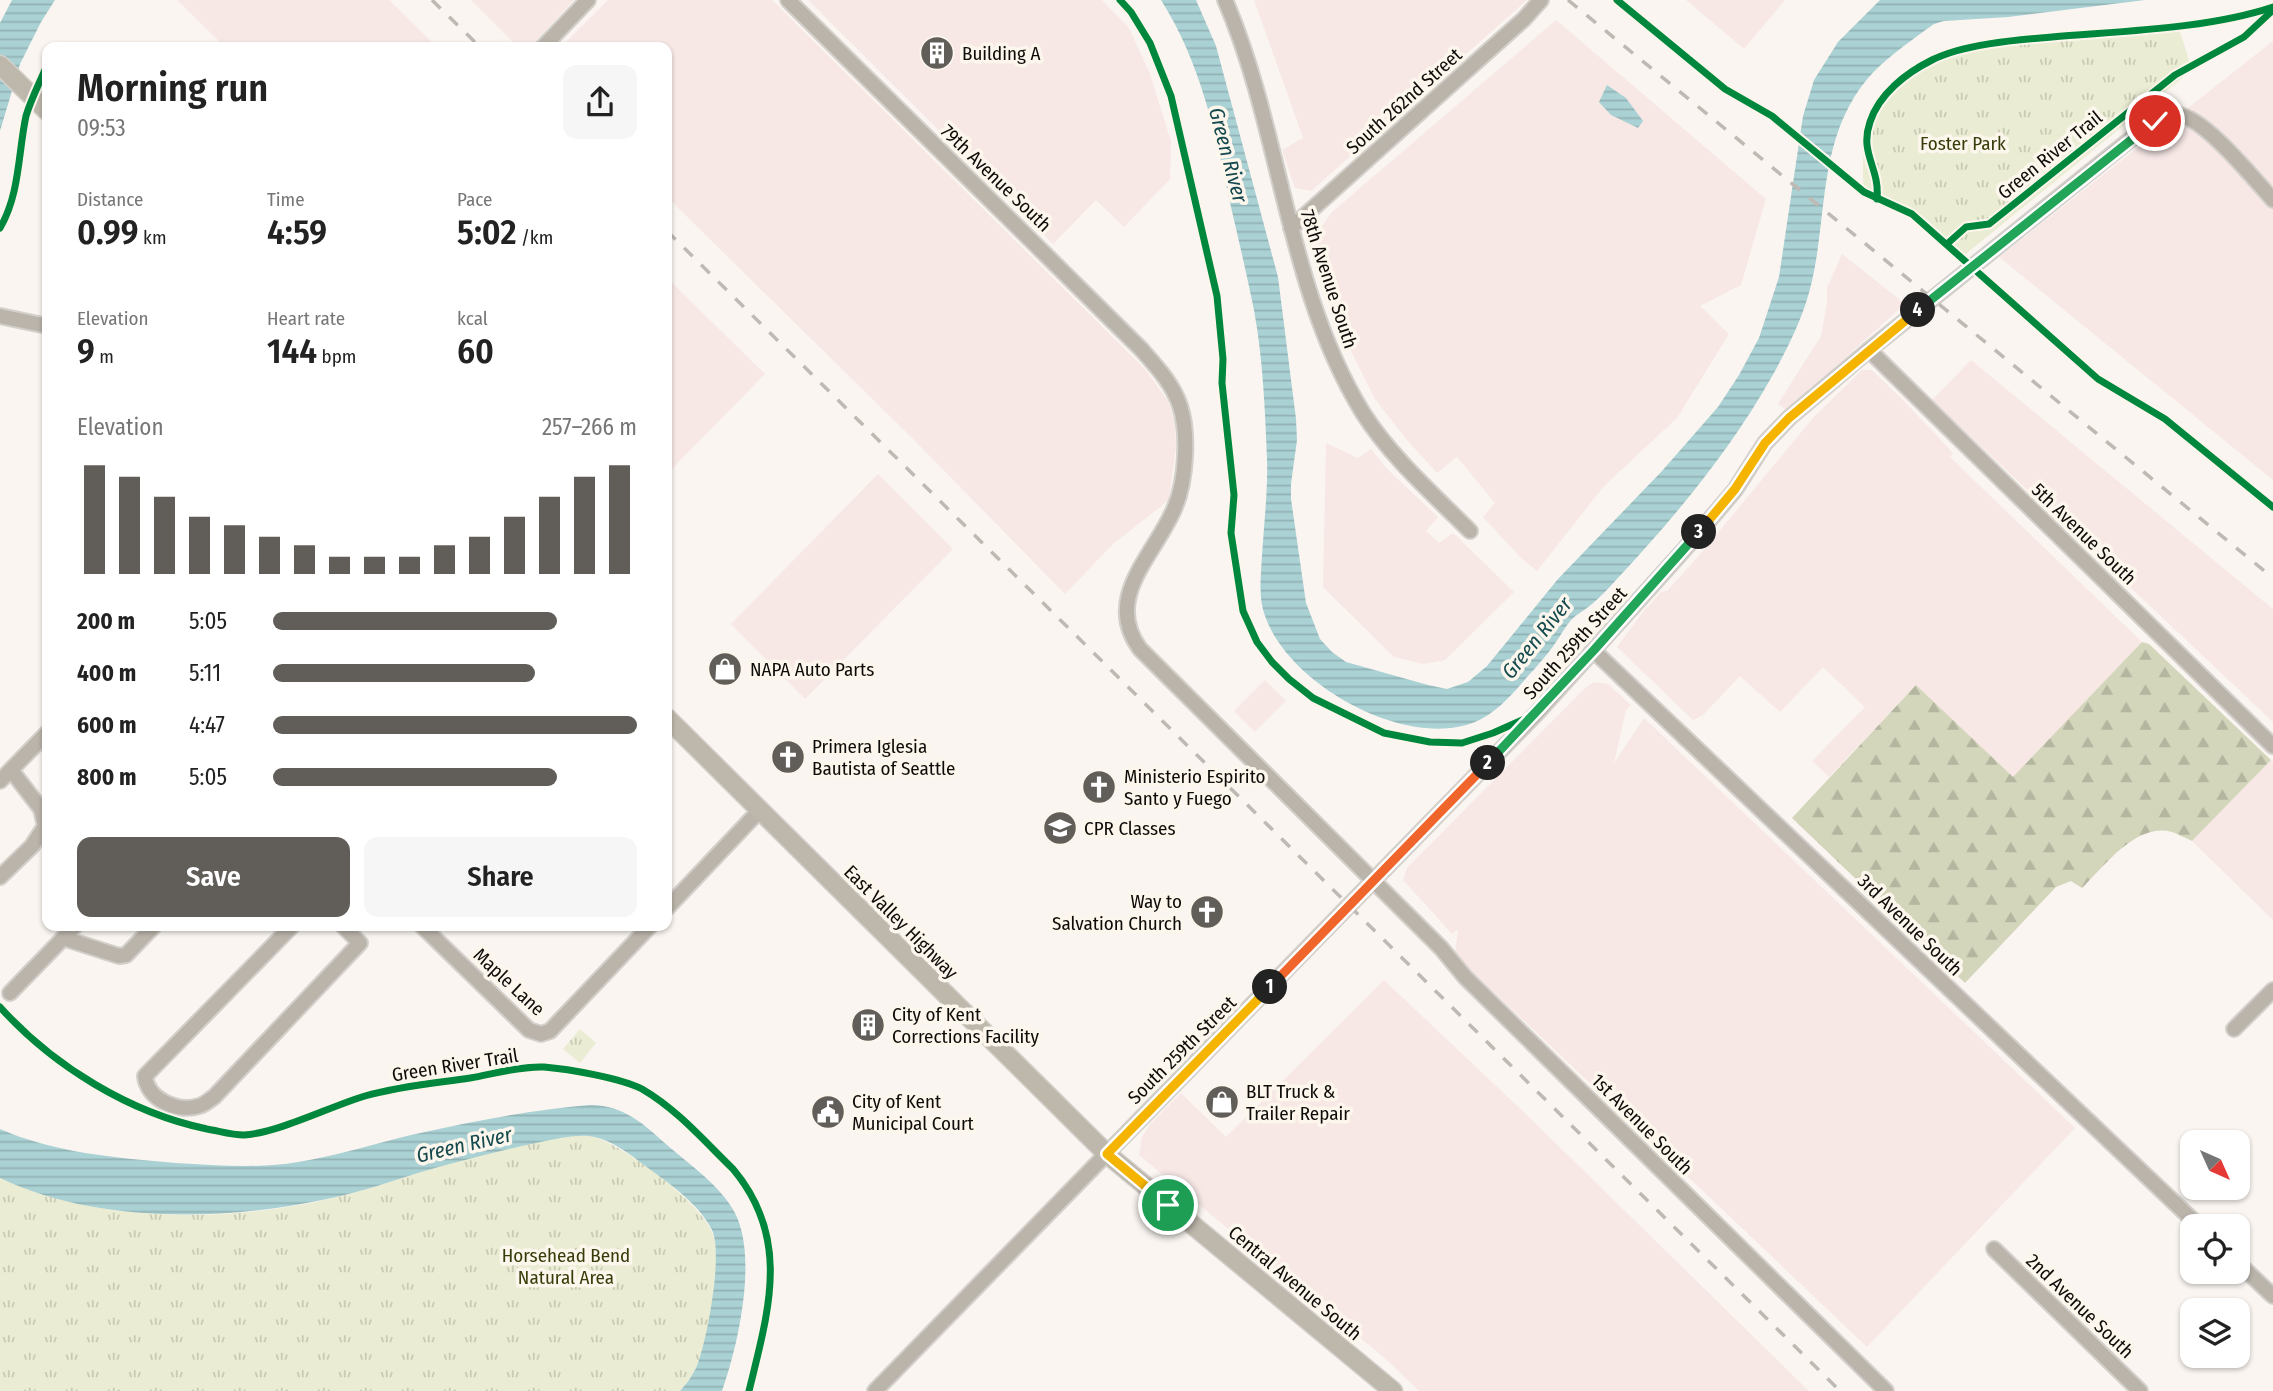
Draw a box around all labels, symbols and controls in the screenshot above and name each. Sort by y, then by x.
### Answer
building icon: Building A [918,34,956,72]
place label: Building A [962,42,1040,65]
street label: South 262nd Street [1342,43,1467,159]
text: Morning run [77,65,268,111]
button: share [563,65,637,139]
pin [2125,91,2185,151]
icon: check [2136,102,2174,140]
water label: Green River [1203,105,1253,206]
street label: Green River Trail [1993,106,2107,204]
text: 09:53 [77,114,126,142]
street label: 79th Avenue South [936,120,1056,236]
park label: Foster Park [1920,132,2006,155]
text: Distance [77,188,144,211]
text: Time [267,188,305,211]
text: Pace [457,188,492,211]
street label: 78th Avenue South [1296,207,1362,351]
text: 0.99 [77,211,139,253]
text: 4:59 [267,211,327,253]
text: 5:02 [457,211,516,253]
text: km [139,226,167,249]
text: /km [516,226,553,249]
pin: 4 [1900,292,1936,328]
text: 4 [1913,298,1922,321]
text: Elevation [77,307,149,330]
text: Heart rate [267,307,345,330]
text: kcal [457,307,488,330]
text: 9 [77,330,95,372]
text: 144 [267,330,317,372]
text: 60 [457,330,494,372]
text: m [95,345,114,368]
text: bpm [317,345,356,368]
text: Elevation [77,413,164,441]
text: 257–266 m [542,413,637,441]
street label: 5th Avenue South [2027,478,2141,590]
pin: 3 [1682,514,1716,550]
text: 3 [1694,520,1703,543]
street label: South 259th Street [1518,581,1632,704]
water label: Green River [1496,591,1578,684]
text: 200 m [77,607,135,635]
text: 5:05 [189,607,227,635]
shop icon: NAPA Auto Parts [706,650,744,688]
place label: NAPA Auto Parts [750,658,874,681]
text: 400 m [77,659,136,687]
text: 5:11 [189,659,221,687]
text: 600 m [77,711,136,739]
text: 4:47 [189,711,225,739]
place label: Primera Iglesia Bautista of Seattle [812,735,955,780]
church icon: Primera Iglesia Bautista of Seattle [769,738,807,776]
pin: 2 [1470,746,1506,780]
text: 2 [1483,751,1492,774]
text: 800 m [77,763,137,791]
text: 5:05 [189,763,227,791]
place label: Ministerio Espirito Santo y Fuego [1124,765,1266,810]
church icon: Ministerio Espirito Santo y Fuego [1080,768,1118,806]
school or university icon: CPR Classes [1041,809,1079,847]
place label: CPR Classes [1084,817,1176,840]
button: Save [77,837,350,917]
button: Share [364,837,637,917]
street label: East Valley Highway [839,860,963,984]
street label: 3rd Avenue South [1853,869,1967,981]
place label: Way to Salvation Church [1052,890,1182,935]
church icon: Way to Salvation Church [1188,893,1226,931]
street label: Maple Lane [469,943,549,1021]
pin: 1 [1252,970,1288,1004]
text: 1 [1265,975,1274,998]
street label: South 259th Street [1123,991,1241,1109]
place label: City of Kent Corrections Facility [892,1003,1039,1048]
building icon: City of Kent Corrections Facility [849,1006,887,1044]
street label: Green River Trail [390,1044,520,1086]
street label: 1st Avenue South [1587,1069,1697,1179]
place label: BLT Truck & Trailer Repair [1246,1080,1350,1125]
shop icon: BLT Truck & Trailer Repair [1203,1083,1241,1121]
place label: City of Kent Municipal Court [852,1090,975,1135]
public building icon: City of Kent Municipal Court [809,1093,847,1131]
water label: Green River [414,1121,515,1169]
north arrow [2180,1130,2250,1200]
map controls [2180,1130,2250,1368]
pin [1138,1175,1198,1235]
icon: arrive [1149,1186,1187,1224]
button: locate [2180,1214,2250,1284]
street label: Central Avenue South [1224,1221,1366,1345]
park label: Horsehead Bend Natural Area [502,1244,630,1289]
street label: 2nd Avenue South [2022,1249,2138,1363]
button: layers [2180,1298,2250,1368]

